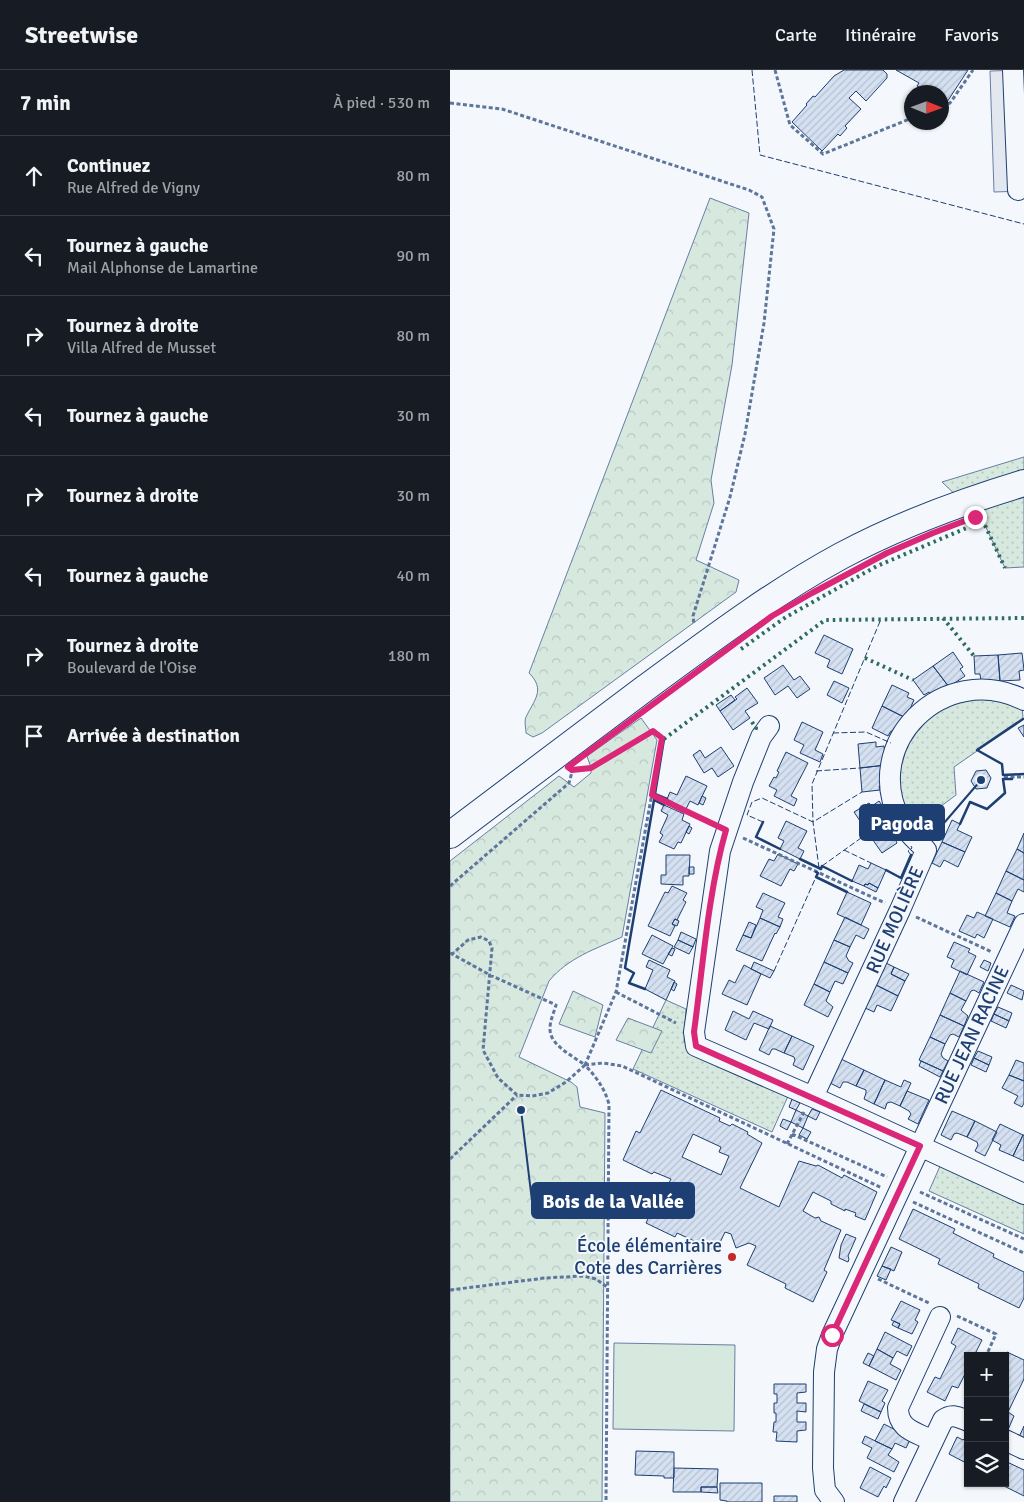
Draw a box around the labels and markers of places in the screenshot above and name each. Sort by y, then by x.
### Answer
callout: Pagoda [860,805,944,840]
callout: Bois de la Vallée [532,1183,694,1218]
place label: École élémentaire Cote des Carrières [574,1234,722,1280]
marker: École élémentaire Cote des Carrières [726,1251,738,1263]

